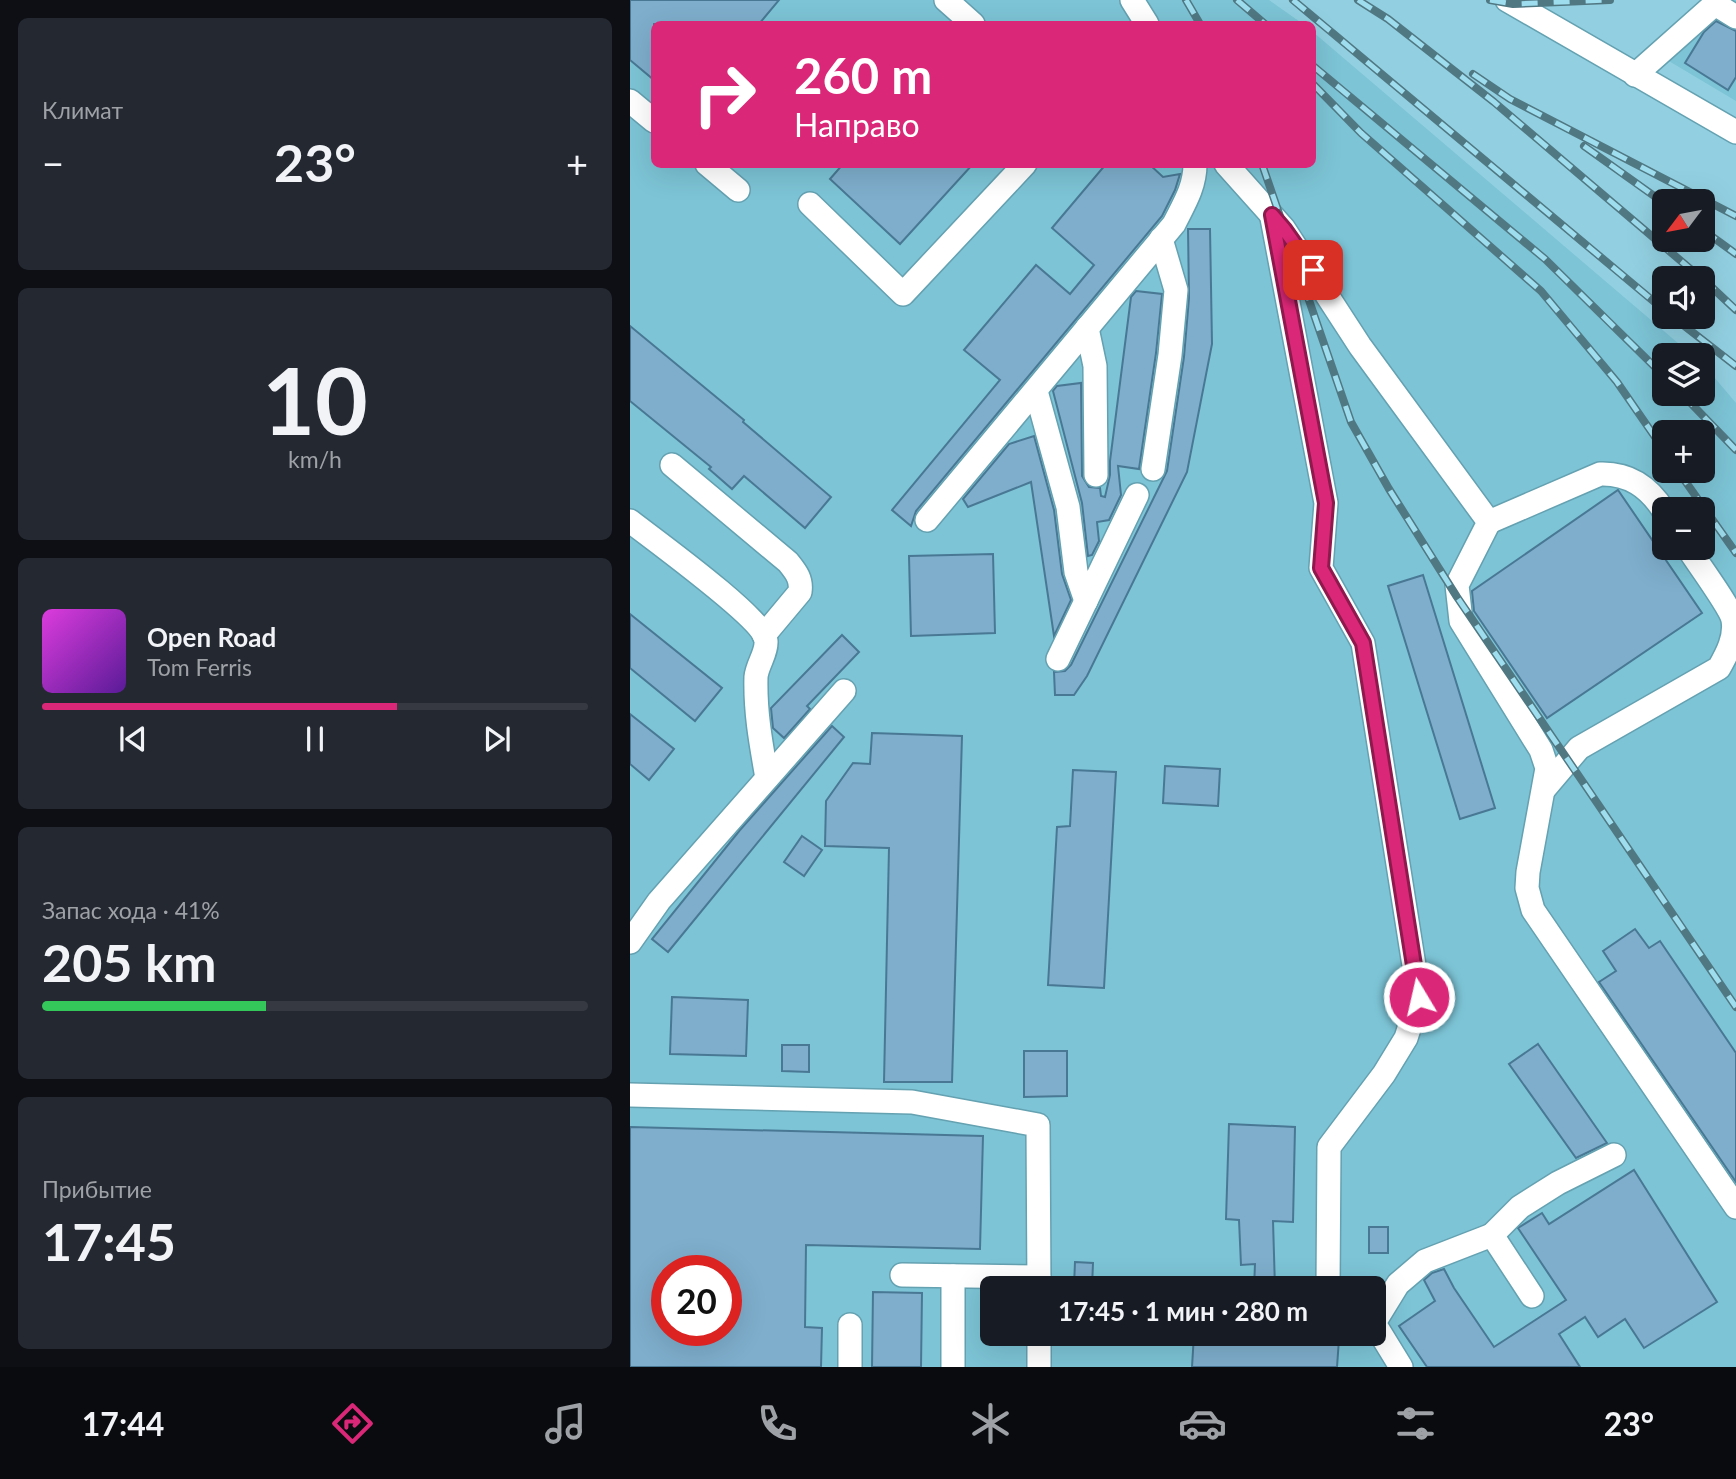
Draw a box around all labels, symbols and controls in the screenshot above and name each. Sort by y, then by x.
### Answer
text: 260 m [794,46,932,104]
icon: right [679,49,770,140]
text: Климат [42,96,123,124]
text: Направо [794,105,920,144]
text: 23° [274,131,356,193]
text: − [42,140,64,186]
text: + [566,140,588,186]
north arrow [1652,189,1715,252]
map controls [1652,189,1715,560]
pin [1283,240,1343,300]
icon: arrive [1294,251,1332,289]
button: sound [1652,266,1715,329]
button: layers [1652,343,1715,406]
text: 10 [262,345,368,454]
button: + [1652,420,1715,483]
text: km/h [288,445,342,473]
button: − [1652,497,1715,560]
text: Open Road [147,621,276,653]
text: Tom Ferris [147,653,252,681]
icon: previous [114,720,152,758]
icon: pause [296,720,334,758]
icon: next [478,720,516,758]
text: Запас хода · 41% [42,896,220,924]
text: 205 km [42,931,216,993]
position arrow [1382,960,1456,1034]
text: Прибытие [42,1175,152,1203]
text: 17:45 [42,1210,176,1272]
speed limit sign: 20 [651,1255,742,1346]
text: 17:45 · 1 мин · 280 m [1058,1295,1308,1327]
icon: directions [328,1399,377,1448]
icon: music [541,1399,590,1448]
icon: phone [753,1399,802,1448]
icon: climate [966,1399,1015,1448]
icon: car [1178,1399,1227,1448]
icon: filters [1391,1399,1440,1448]
text: 17:44 [82,1404,164,1443]
text: 23° [1604,1404,1654,1443]

